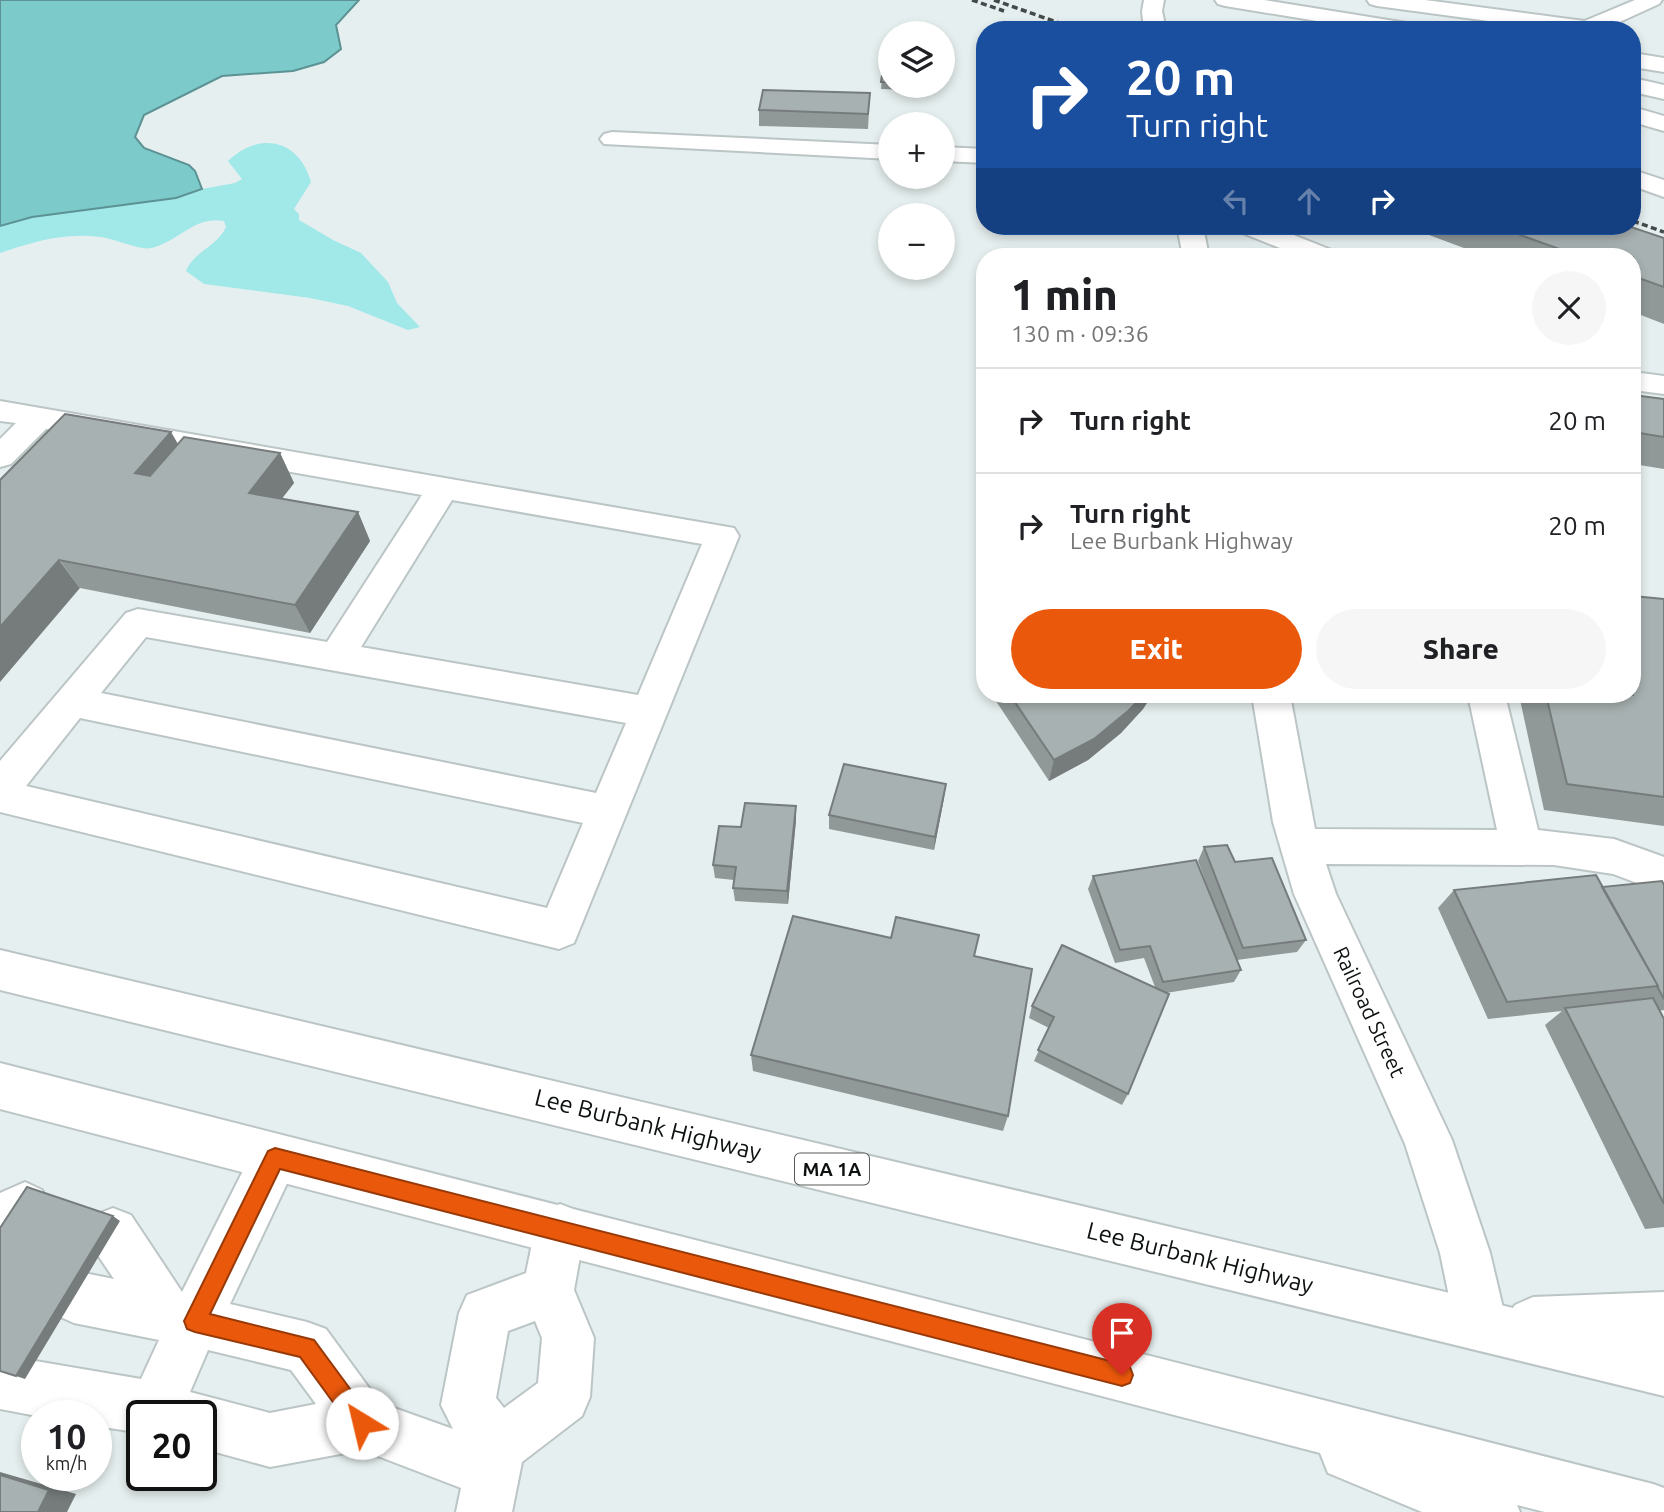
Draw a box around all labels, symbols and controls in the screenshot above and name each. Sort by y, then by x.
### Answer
map controls [878,21,955,280]
button: layers [878,21,955,98]
icon: right [1011,49,1102,140]
text: 20 m [1126,49,1235,104]
text: Turn right [1126,107,1268,143]
button: + [878,112,955,189]
icon: left [1217,182,1255,220]
icon: ahead [1290,182,1328,220]
icon: right [1363,182,1401,220]
button: − [878,203,955,280]
text: 1 min [1011,271,1118,318]
button: close [1532,271,1606,345]
text: 130 m · 09:36 [1011,321,1149,346]
icon: right [1011,402,1049,440]
text: Turn right [1070,406,1191,435]
text: 20 m [1548,406,1606,435]
text: Turn right [1070,499,1191,528]
icon: right [1011,507,1049,545]
text: 20 m [1548,511,1606,540]
text: Lee Burbank Highway [1070,528,1293,553]
button: Exit [1011,609,1302,689]
button: Share [1316,609,1606,689]
street label: Railroad Street [1329,943,1411,1081]
street label: Lee Burbank Highway [532,1083,765,1166]
road number: MA 1A [795,1154,869,1184]
street label: Lee Burbank Highway [1084,1216,1317,1299]
pin [1092,1303,1152,1375]
icon: arrive [1103,1314,1141,1352]
position arrow [325,1386,399,1460]
speed limit sign: 20 [126,1400,217,1491]
text: 10 [47,1416,86,1456]
text: km/h [46,1453,87,1473]

